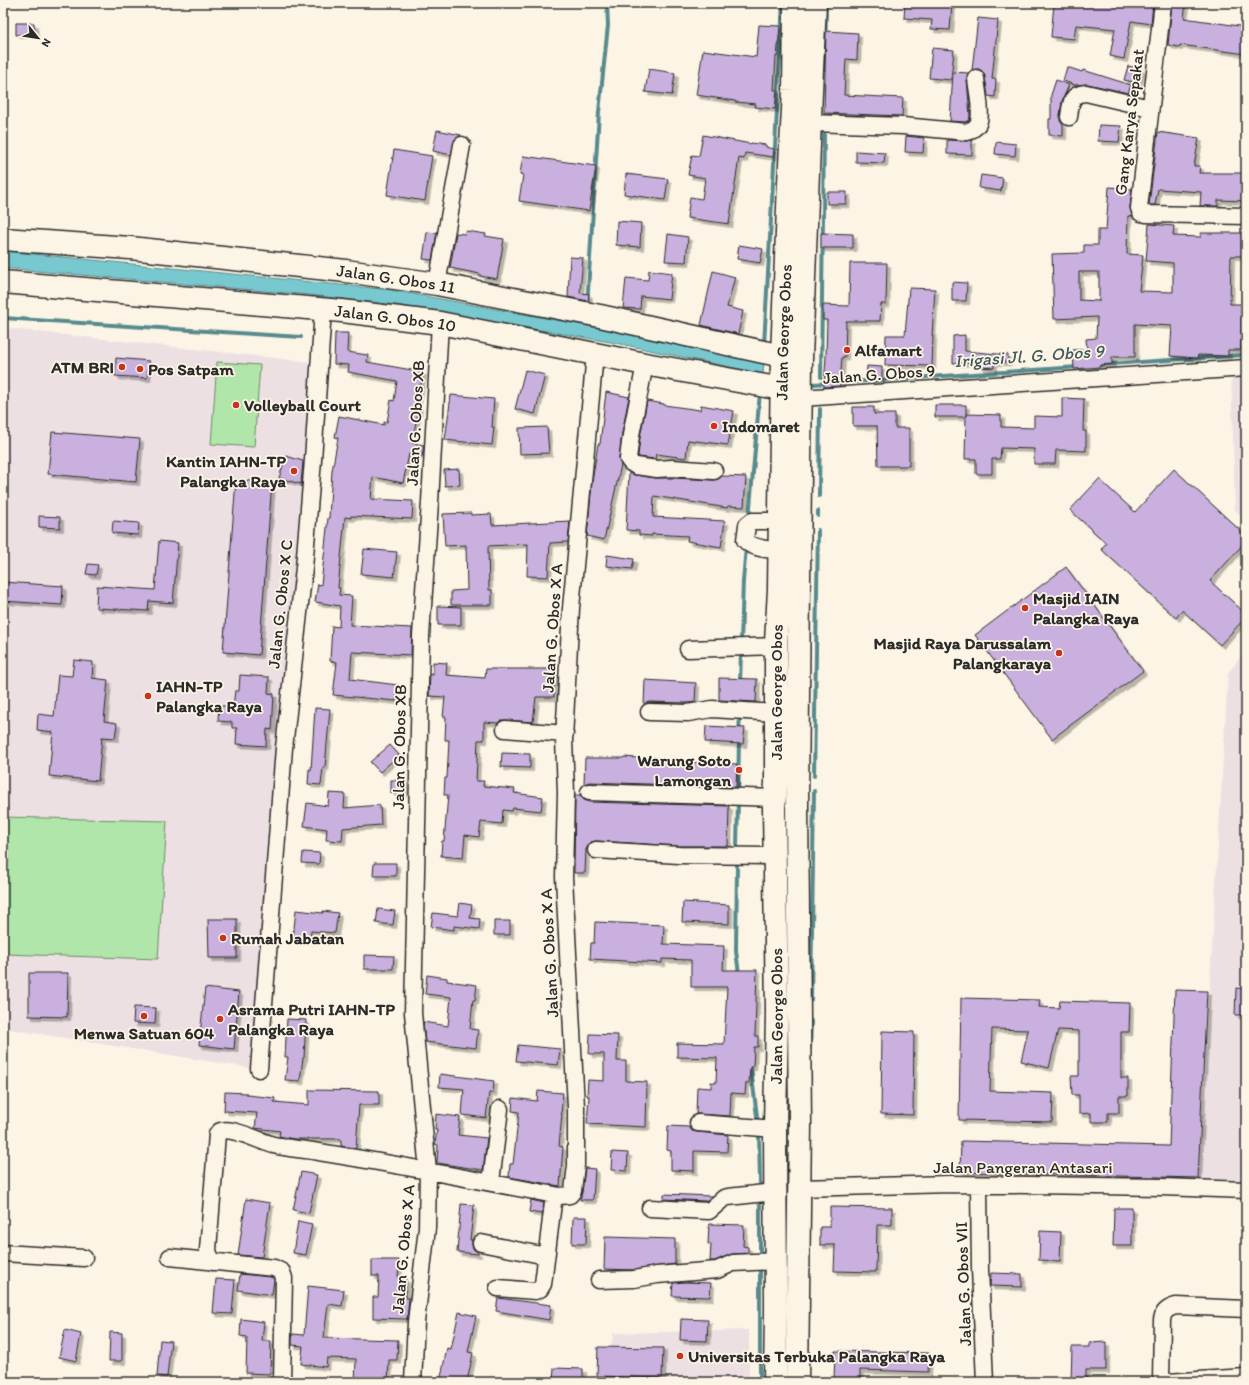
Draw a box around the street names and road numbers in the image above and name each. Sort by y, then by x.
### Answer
street label: Gang Karya Sepakat [1110,48,1148,196]
street label: Jalan G. Obos 11 [336,260,457,297]
street label: Jalan George Obos [771,264,796,401]
street label: Jalan G. Obos 10 [334,300,458,336]
street label: Jalan G. Obos XB [402,360,428,486]
street label: Jalan G. Obos 9 [822,360,936,388]
street label: Jalan G. Obos X C [263,538,297,669]
street label: Jalan G. Obos X A [538,563,566,693]
street label: Jalan George Obos [766,623,787,760]
street label: Jalan G. Obos XB [388,684,410,810]
street label: Jalan G. Obos X A [536,888,562,1018]
street label: Jalan George Obos [766,948,787,1084]
street label: Jalan Pangeran Antasari [933,1157,1113,1177]
street label: Jalan G. Obos X A [387,1184,419,1314]
street label: Jalan G. Obos VII [951,1221,975,1347]

